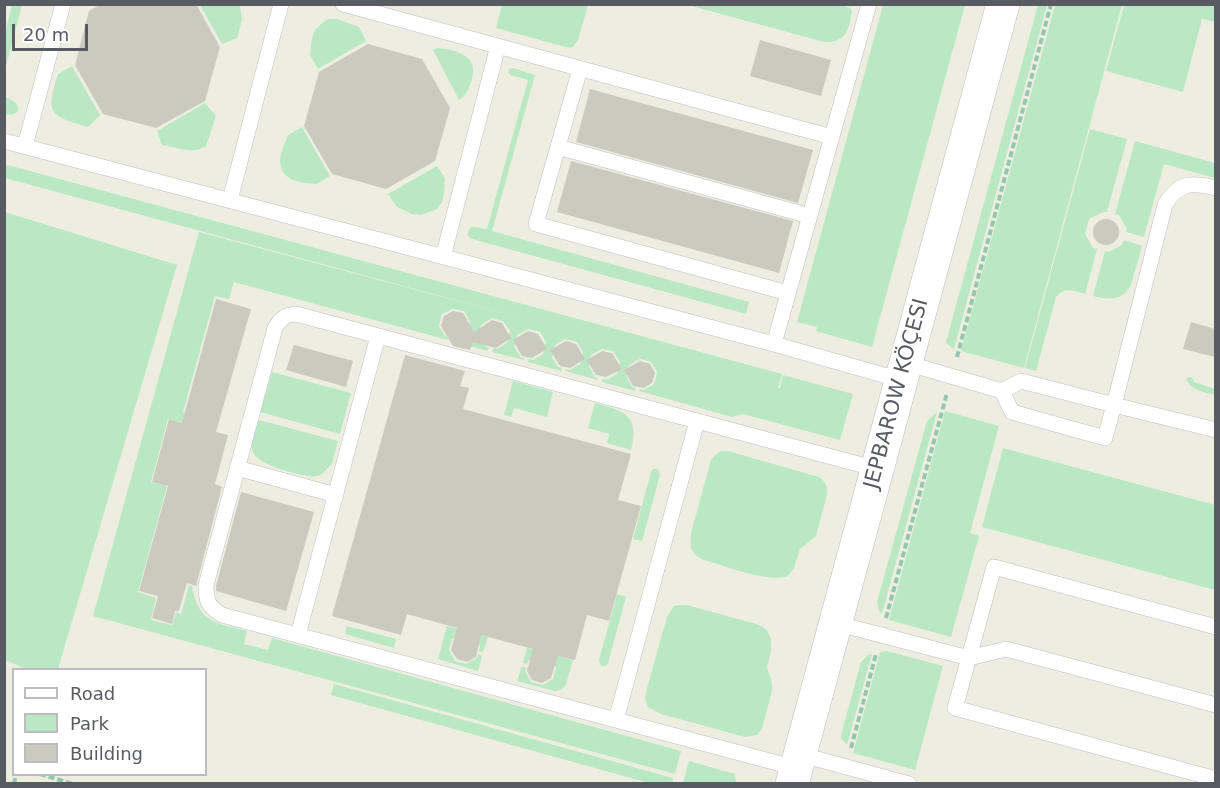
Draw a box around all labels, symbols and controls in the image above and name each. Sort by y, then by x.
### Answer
scale bar [15,12,92,50]
text: 20 m [23,24,69,45]
street label: JEPBAROW KÖÇESI [859,296,935,492]
legend [12,668,207,776]
text: Road [70,683,115,704]
text: Park [70,713,109,734]
text: Building [70,743,143,764]

